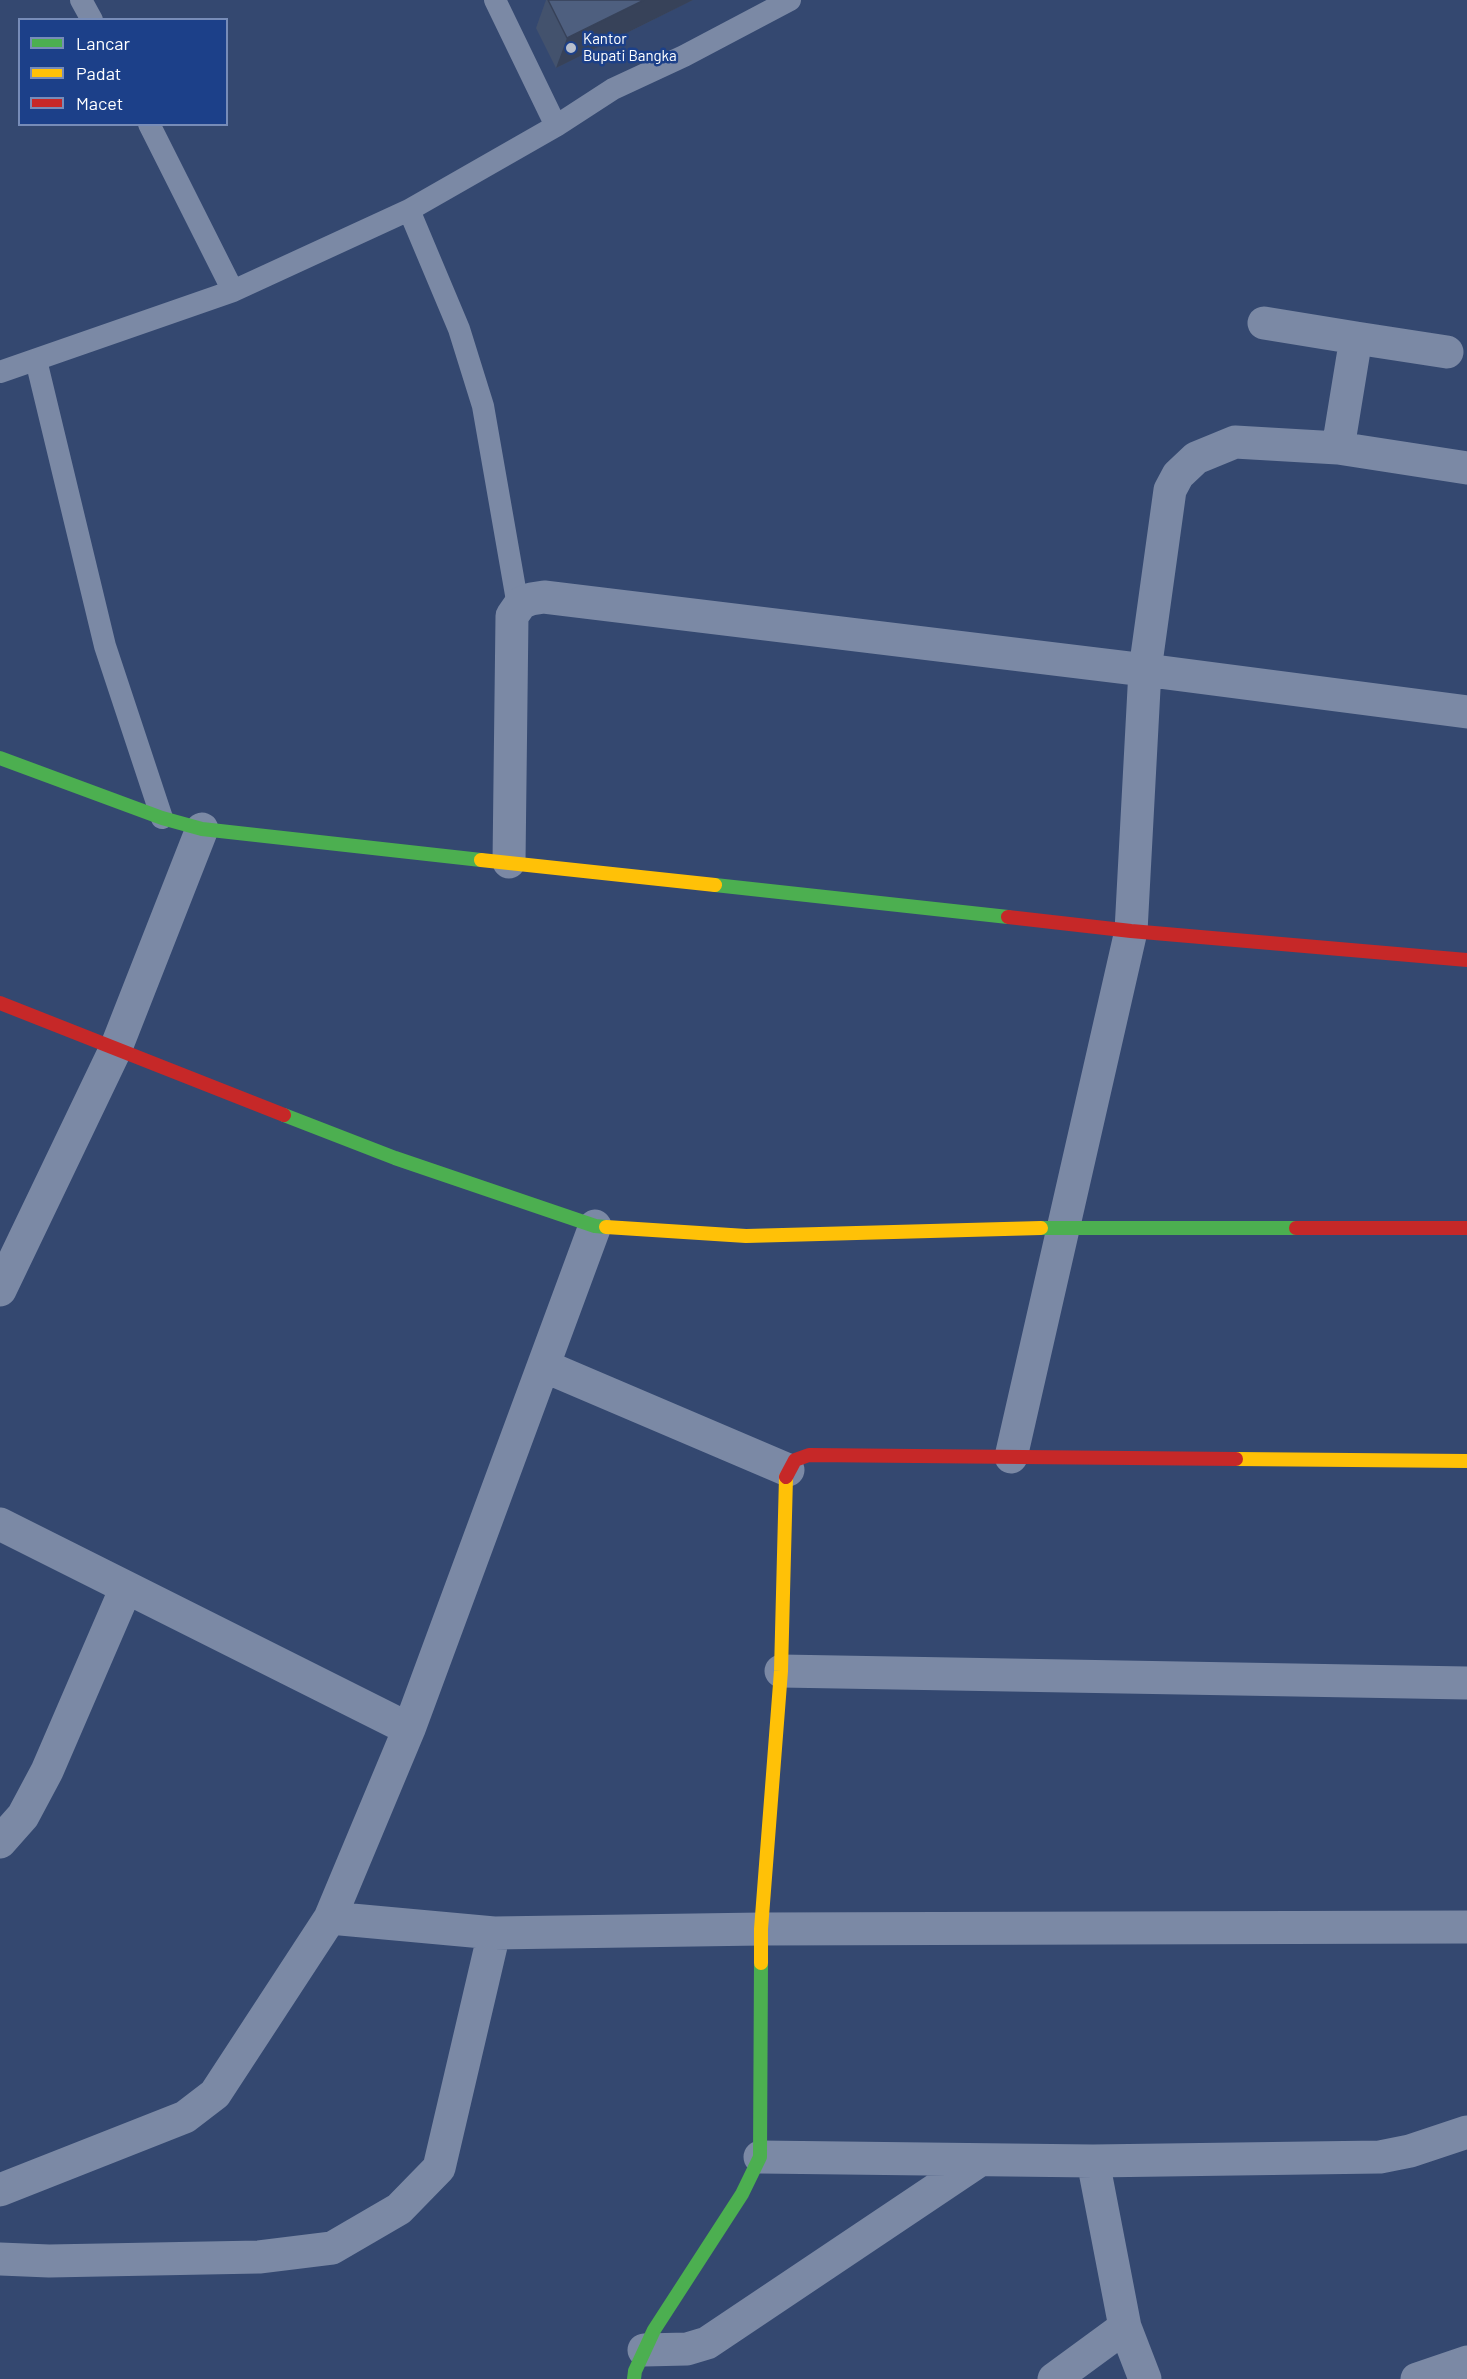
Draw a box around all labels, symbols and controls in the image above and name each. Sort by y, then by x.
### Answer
legend [18,18,228,126]
place label: Kantor Bupati Bangka [583,30,677,65]
text: Lancar [76,32,130,54]
marker: Kantor Bupati Bangka [564,41,578,55]
text: Padat [76,62,121,84]
text: Macet [76,92,123,114]

